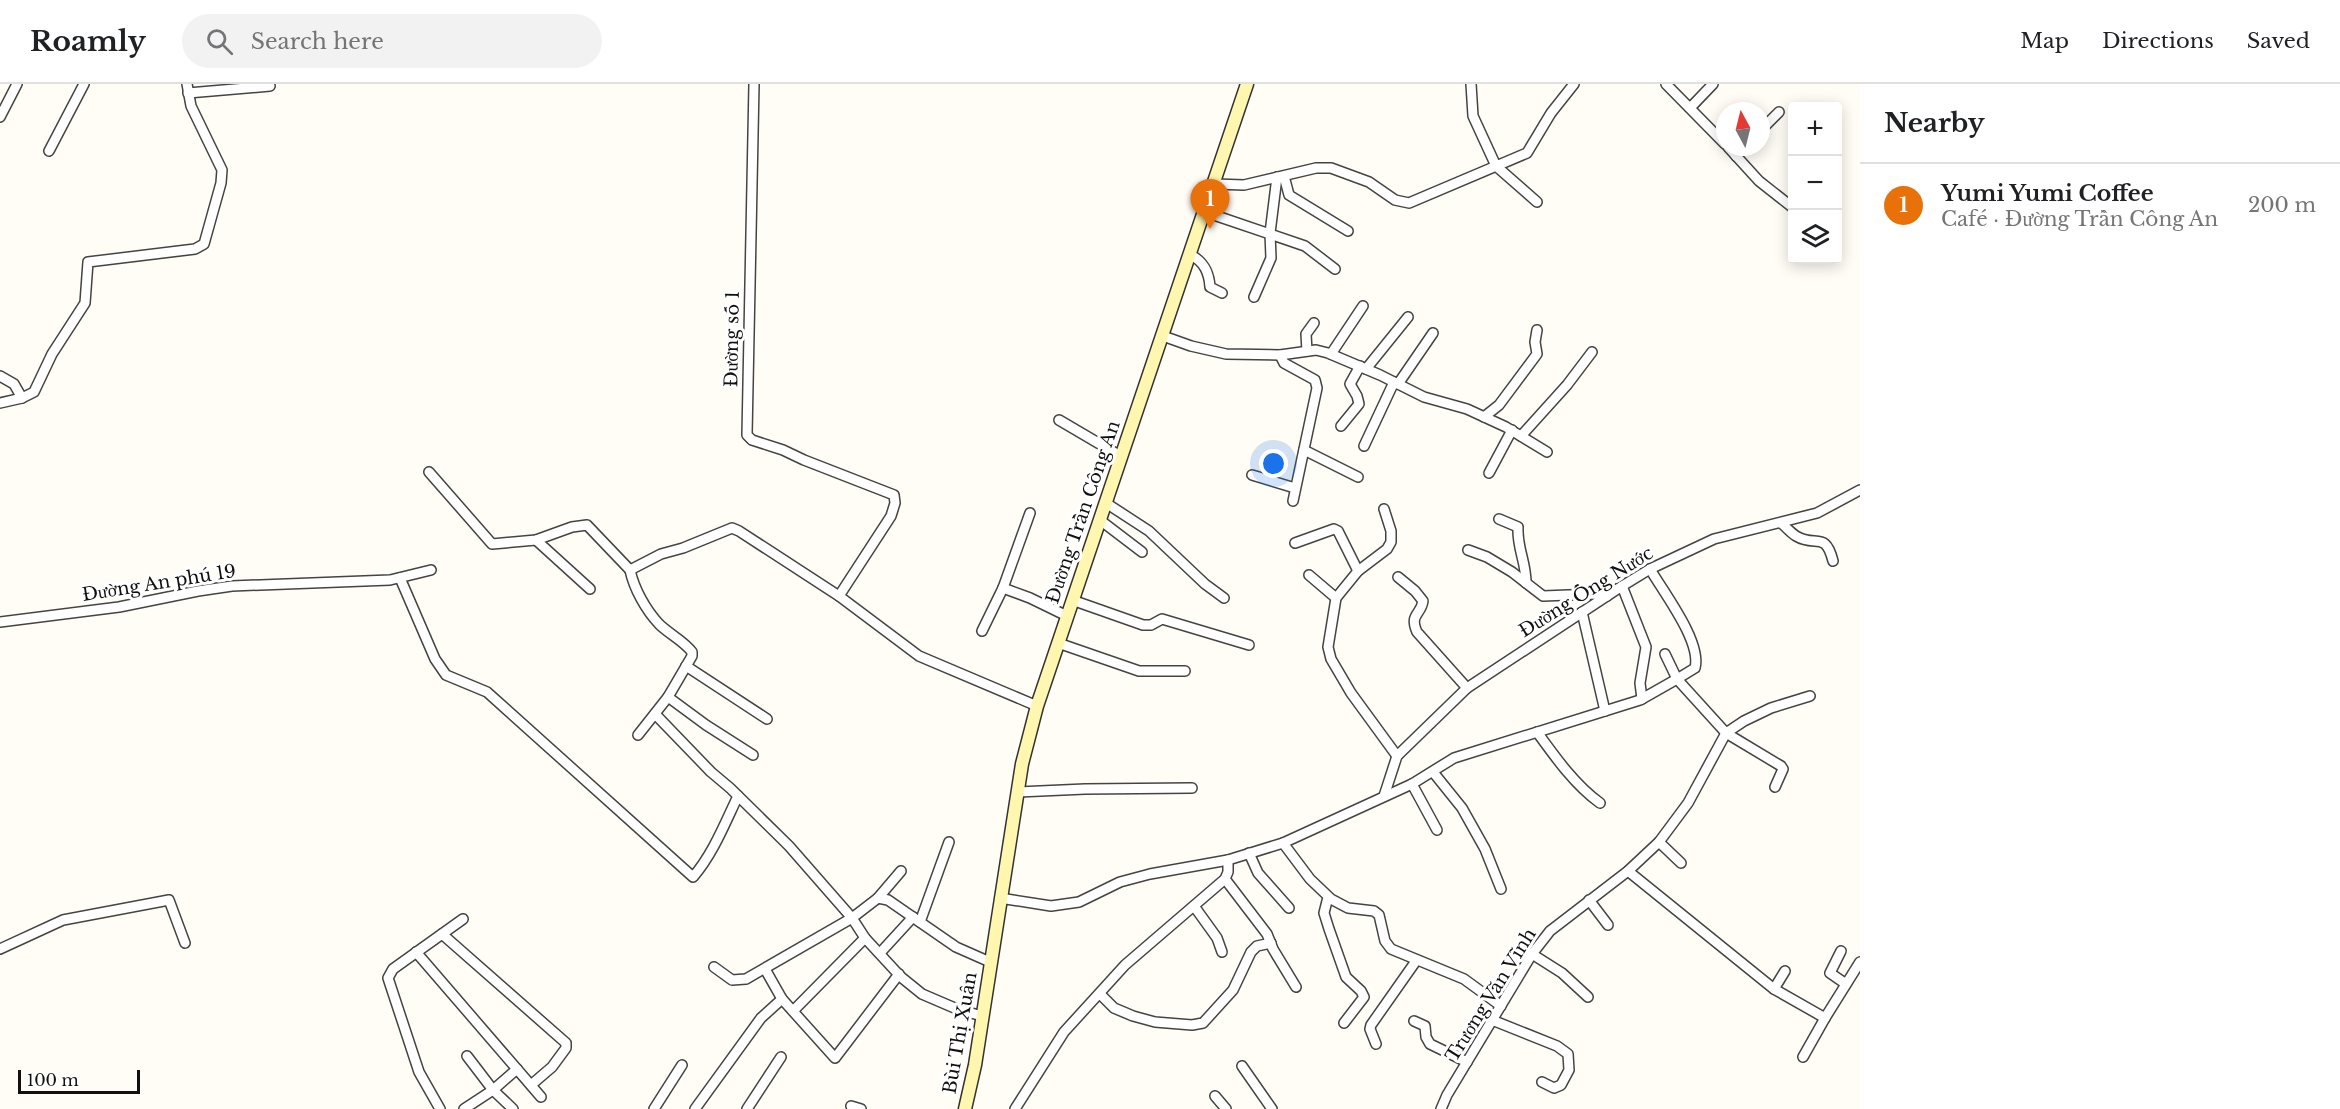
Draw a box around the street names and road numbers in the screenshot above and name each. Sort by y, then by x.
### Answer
street label: Đường số 1 [720,291,744,387]
street label: Đường Trần Công An [1041,418,1125,606]
street label: Đường Ống Nước [1514,541,1657,642]
street label: Đường An phú 19 [80,560,238,606]
street label: Trương Văn Vĩnh [1441,924,1541,1066]
street label: Bùi Thị Xuân [938,970,982,1096]

